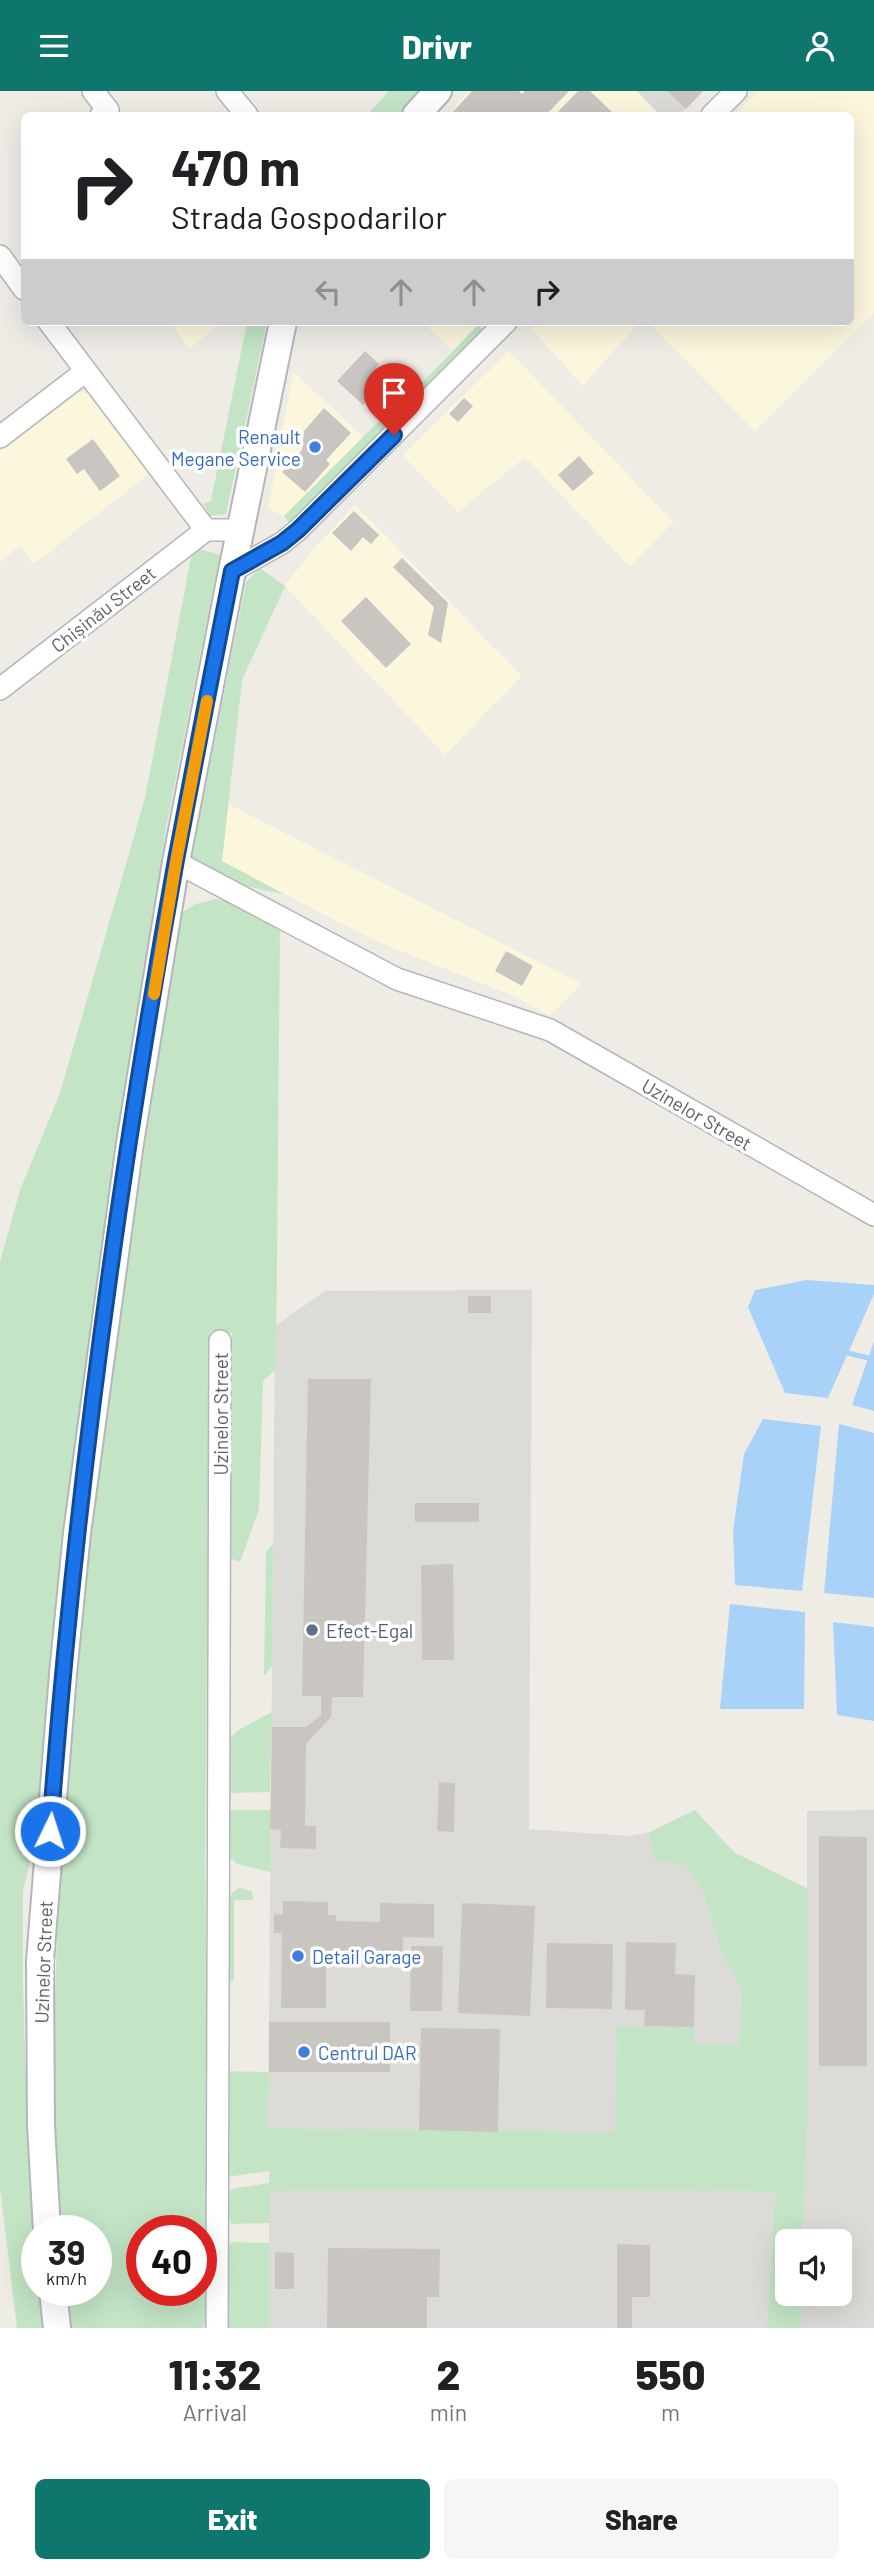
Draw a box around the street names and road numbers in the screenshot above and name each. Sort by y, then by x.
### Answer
street label: Chișinău Street [46,561,160,657]
street label: Uzinelor Street [638,1073,756,1155]
street label: Uzinelor Street [209,1352,232,1476]
street label: Uzinelor Street [29,1900,57,2024]

